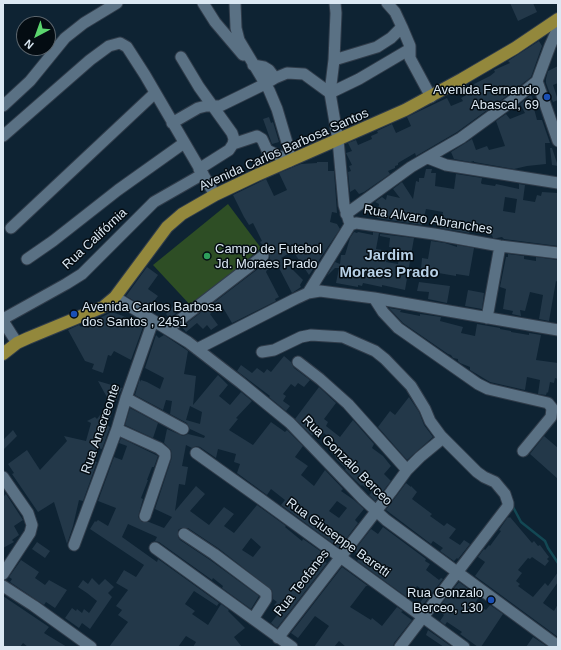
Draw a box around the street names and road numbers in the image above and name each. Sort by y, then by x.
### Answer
street label: Avenida Carlos Barbosa Santos [197,105,371,195]
street label: Rua Alvaro Abranches [363,202,493,238]
street label: Rua Califórnia [60,205,130,273]
street label: Rua Anacreonte [78,382,124,476]
street label: Rua Gonzalo Berceo [299,413,395,509]
street label: Rua Giuseppe Baretti [283,495,393,581]
street label: Rua Teofanes [271,547,333,619]

